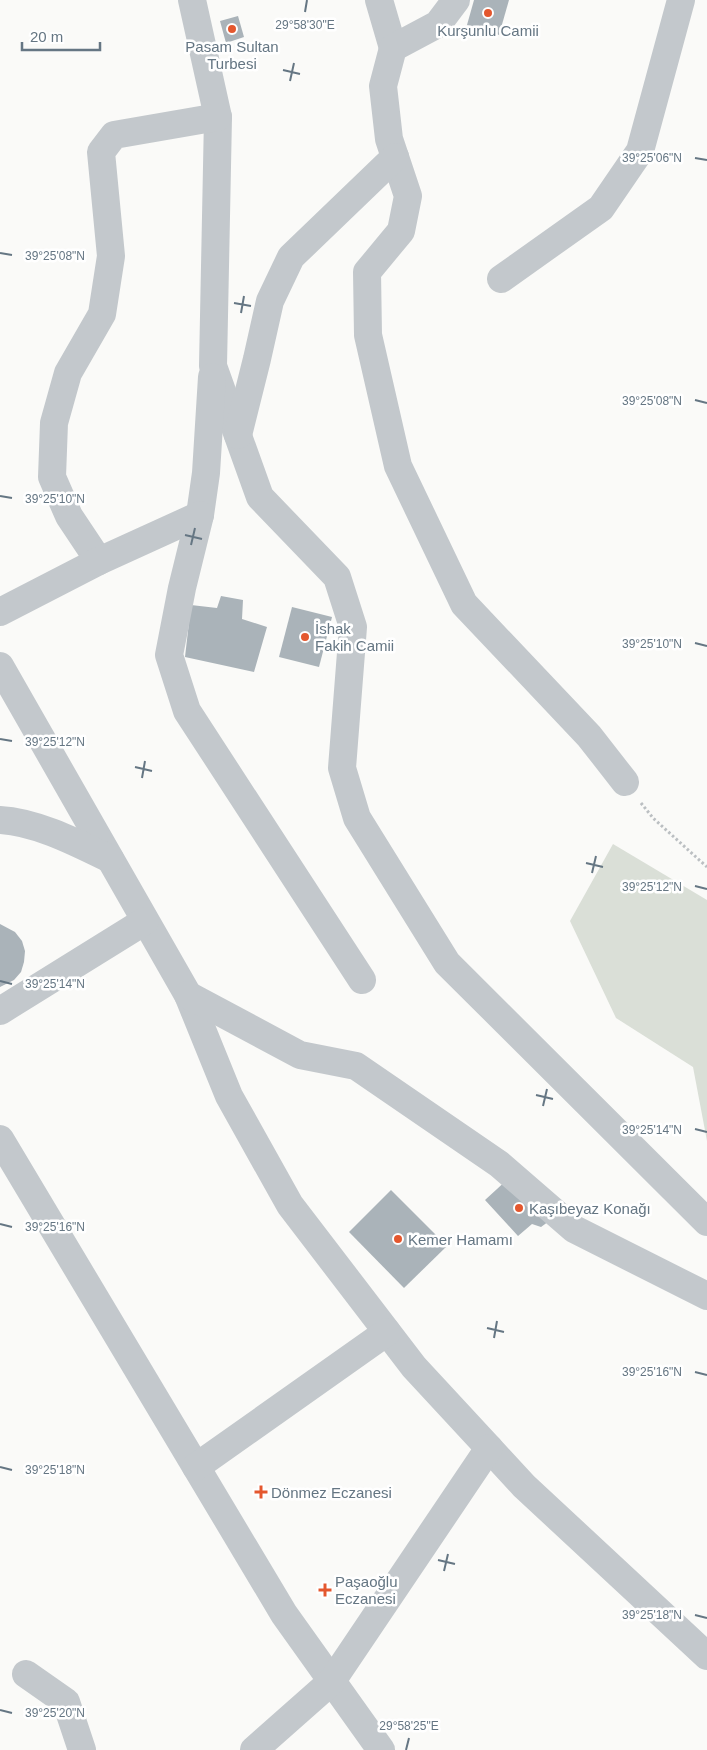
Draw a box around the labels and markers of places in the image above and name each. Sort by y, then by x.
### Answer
marker: Kurşunlu Camii [482,7,494,19]
place label: Kurşunlu Camii [437,22,539,39]
marker: Pasam Sultan Turbesi [226,23,238,35]
place label: Pasam Sultan Turbesi [185,38,279,72]
place label: İshak Fakih Camii [315,620,394,654]
marker: İshak Fakih Camii [299,631,311,643]
place label: Kaşıbeyaz Konağı [529,1200,651,1217]
marker: Kaşıbeyaz Konağı [513,1202,525,1214]
place label: Kemer Hamamı [408,1231,513,1248]
marker: Kemer Hamamı [392,1233,404,1245]
place label: Dönmez Eczanesi [271,1484,392,1501]
marker: Dönmez Eczanesi [255,1486,267,1498]
place label: Paşaoğlu Eczanesi [335,1573,398,1607]
marker: Paşaoğlu Eczanesi [319,1584,331,1596]

